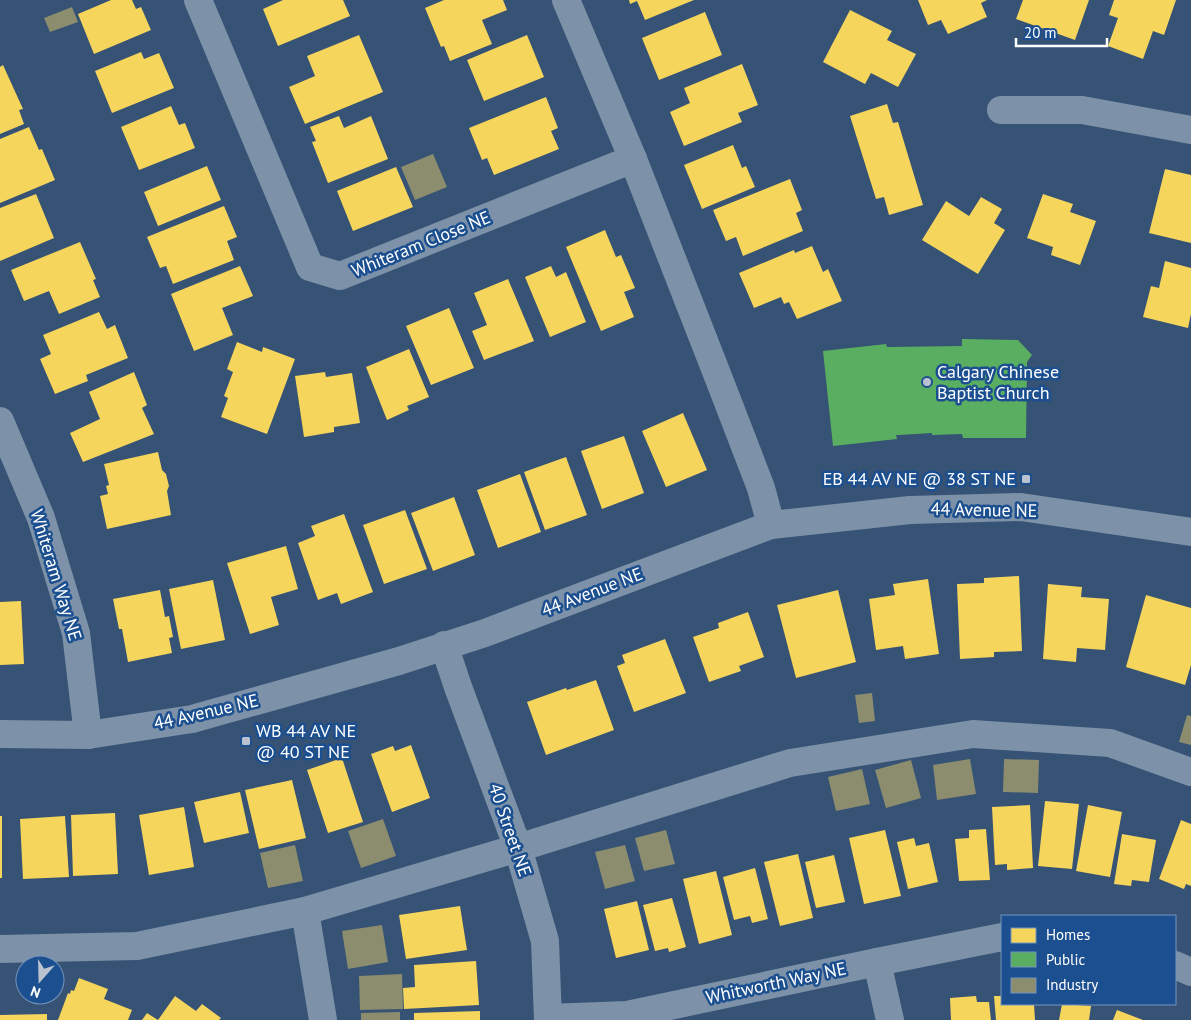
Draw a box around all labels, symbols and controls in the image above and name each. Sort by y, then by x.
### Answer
scale bar [1016,15,1107,47]
text: 20 m [1024,23,1057,42]
street label: Whiteram Close NE [348,205,494,282]
place label: Calgary Chinese Baptist Church [937,360,1059,404]
marker: Calgary Chinese Baptist Church [921,376,933,388]
place label: EB 44 AV NE @ 38 ST NE [823,467,1016,490]
marker: EB 44 AV NE @ 38 ST NE [1020,473,1032,485]
street label: 44 Avenue NE [930,497,1038,522]
street label: Whiteram Way NE [26,506,87,643]
street label: 44 Avenue NE [538,562,646,621]
street label: 44 Avenue NE [151,688,260,735]
place label: WB 44 AV NE @ 40 ST NE [256,719,356,763]
marker: WB 44 AV NE @ 40 ST NE [240,735,252,747]
street label: 40 Street NE [484,780,537,879]
legend [1001,915,1176,1005]
text: Homes [1046,925,1090,944]
text: Public [1046,950,1085,969]
north arrow [15,955,65,1005]
street label: Whitworth Way NE [704,956,848,1009]
text: Industry [1046,975,1098,994]
text: N [28,982,43,1002]

